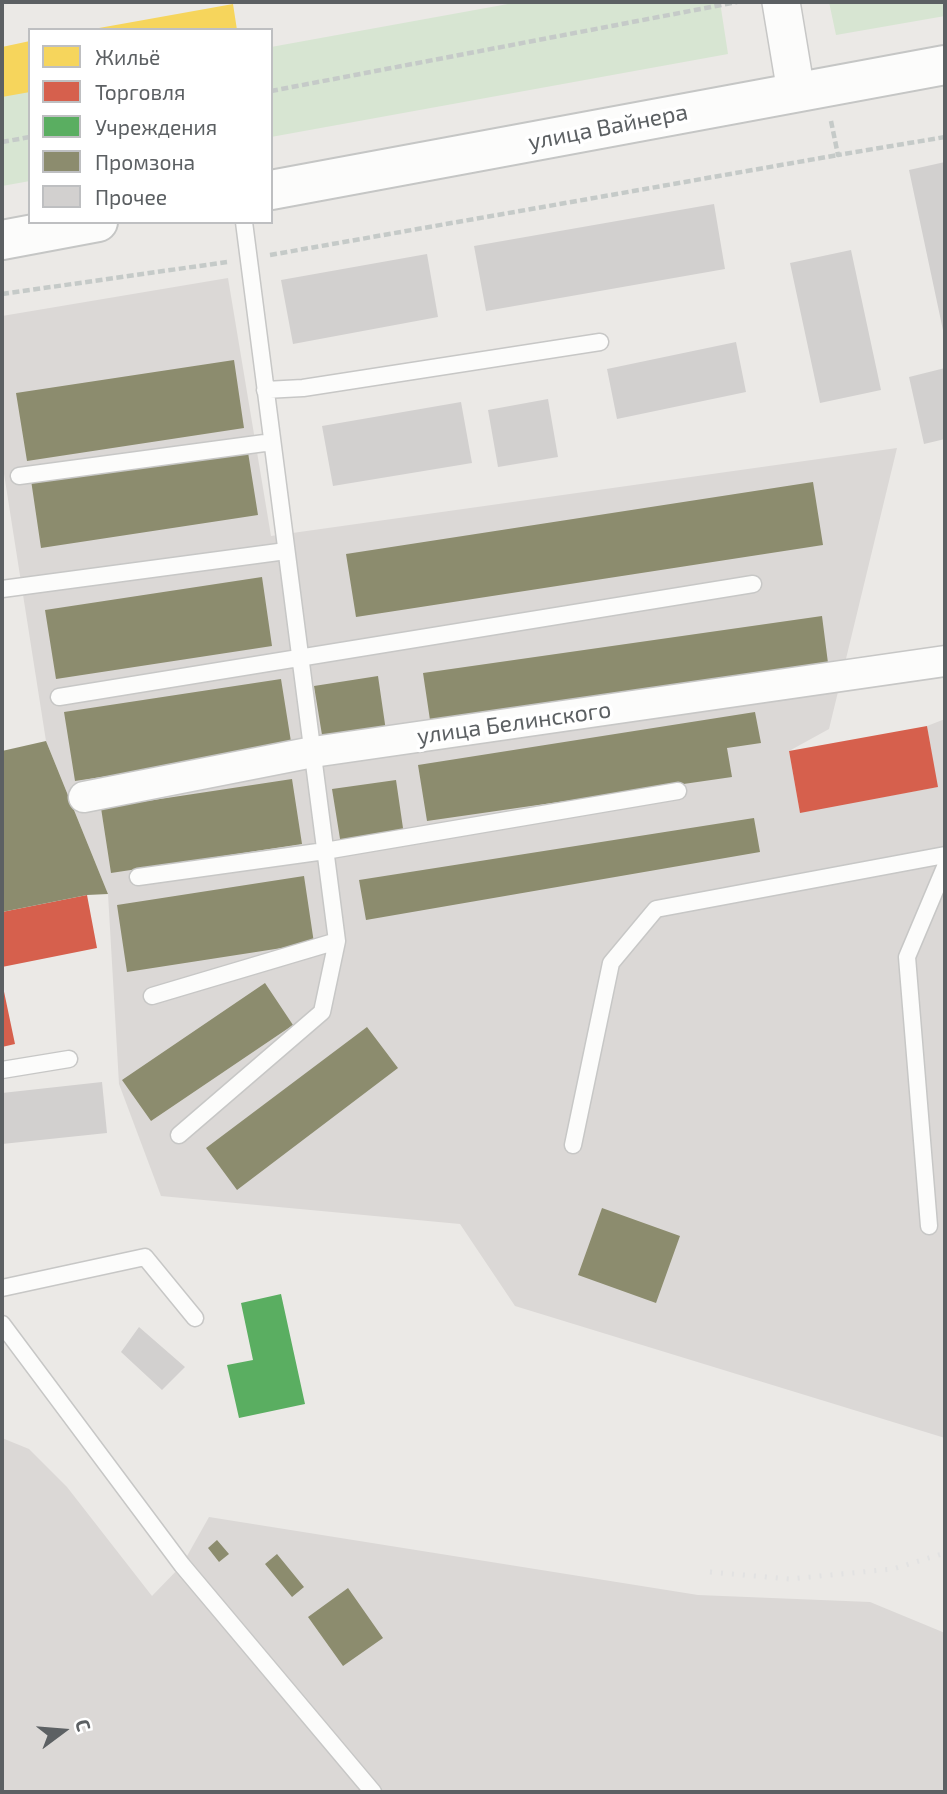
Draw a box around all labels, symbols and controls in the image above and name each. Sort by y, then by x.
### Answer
legend [28,28,273,224]
text: Жильё [95,44,160,69]
text: Торговля [95,79,185,104]
street label: улица Вайнера [526,98,690,156]
text: Учреждения [95,114,217,139]
text: Промзона [95,149,195,174]
text: Прочее [95,184,167,209]
street label: улица Белинского [415,696,613,750]
north arrow [28,1696,98,1766]
text: С [71,1717,96,1734]

